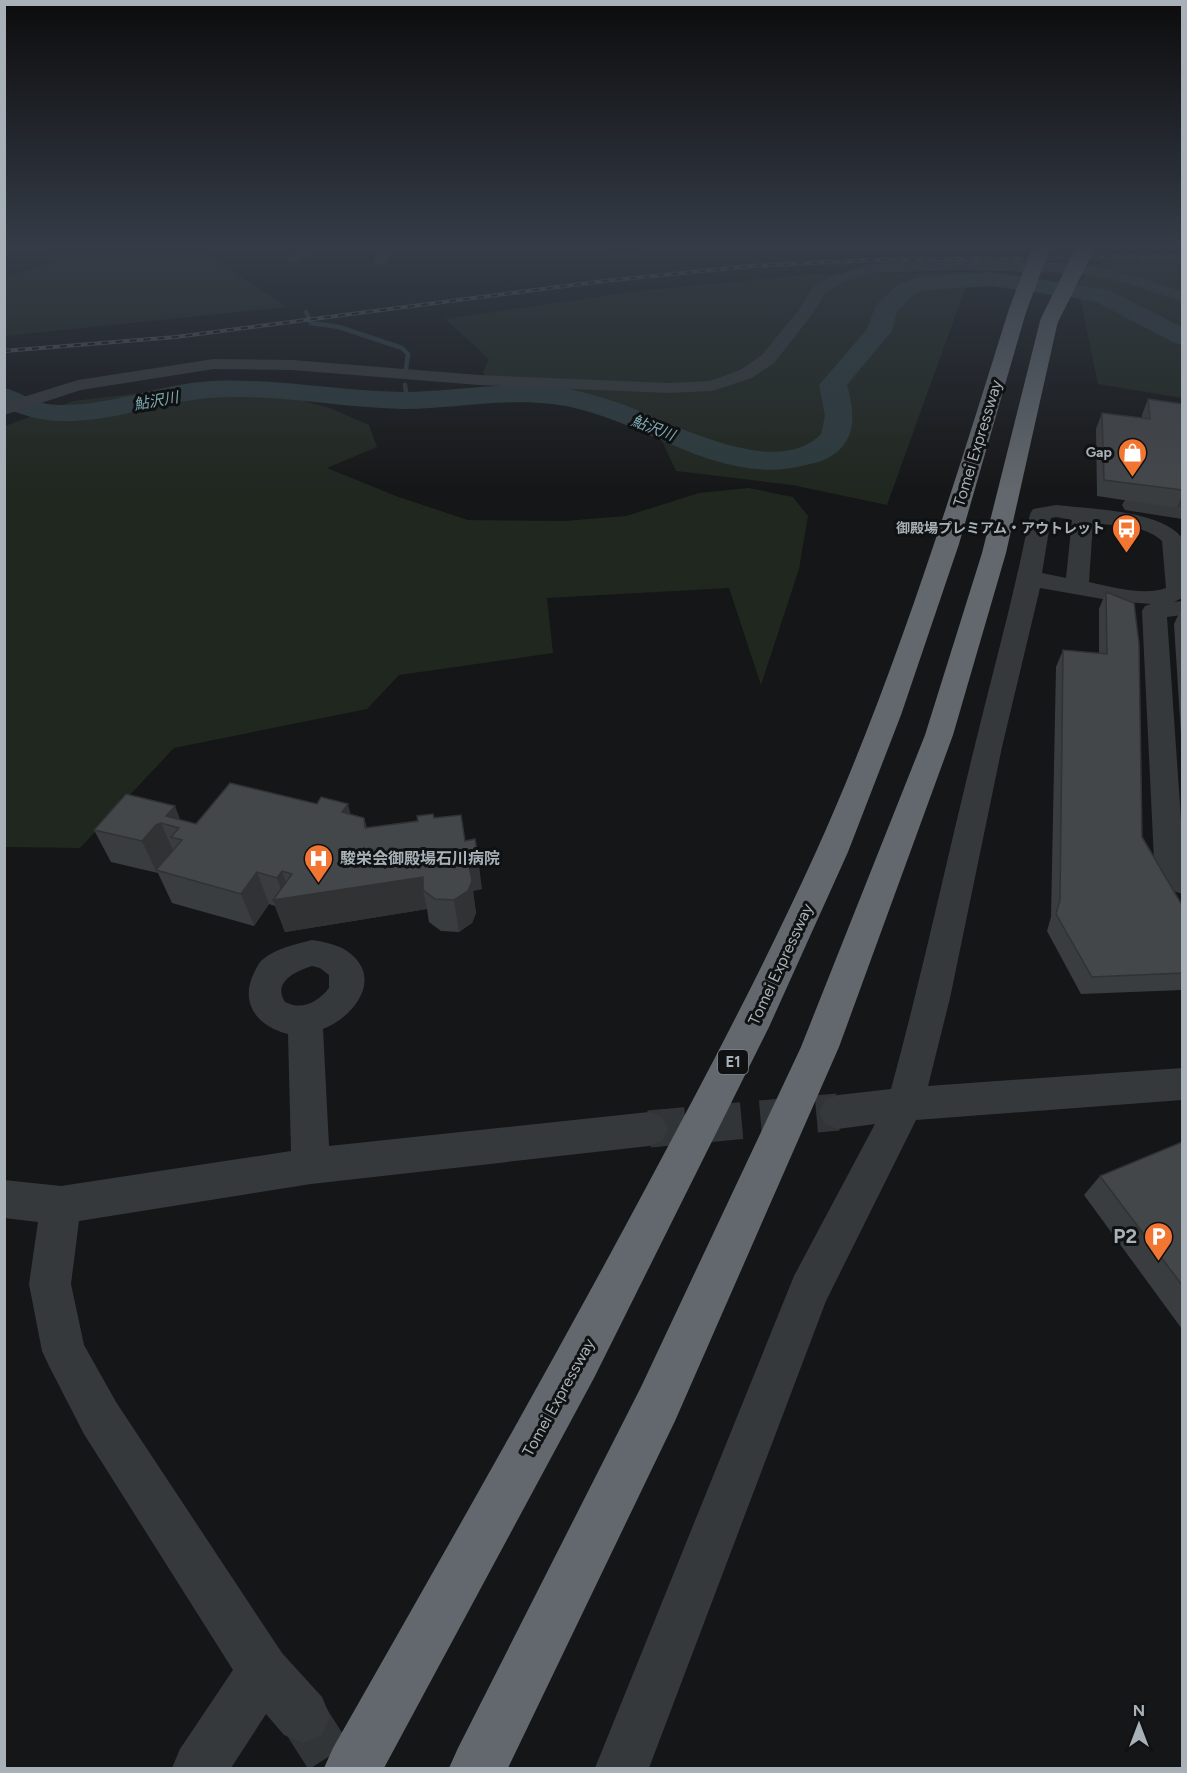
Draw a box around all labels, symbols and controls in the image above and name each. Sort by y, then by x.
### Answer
street label: Tomei Expressway [949,377,1006,509]
water label: 鮎沢川 [132,388,182,414]
water label: 鮎沢川 [629,412,679,445]
shop icon: Gap [1117,436,1149,478]
place label: Gap [1086,444,1112,461]
bus stop icon: 御殿場プレミアム・アウトレット [1110,512,1142,554]
place label: 御殿場プレミアム・アウトレット [896,520,1105,537]
hospital icon: 駿栄会御殿場石川病院 [303,842,335,884]
place label: 駿栄会御殿場石川病院 [340,849,500,868]
street label: Tomei Expressway [744,900,817,1028]
road number: E1 [718,1050,748,1074]
parking icon: P2 [1142,1220,1174,1262]
place label: P2 [1113,1224,1137,1248]
street label: Tomei Expressway [518,1335,599,1459]
north arrow [1109,1695,1169,1755]
text: N [1133,1701,1145,1720]

